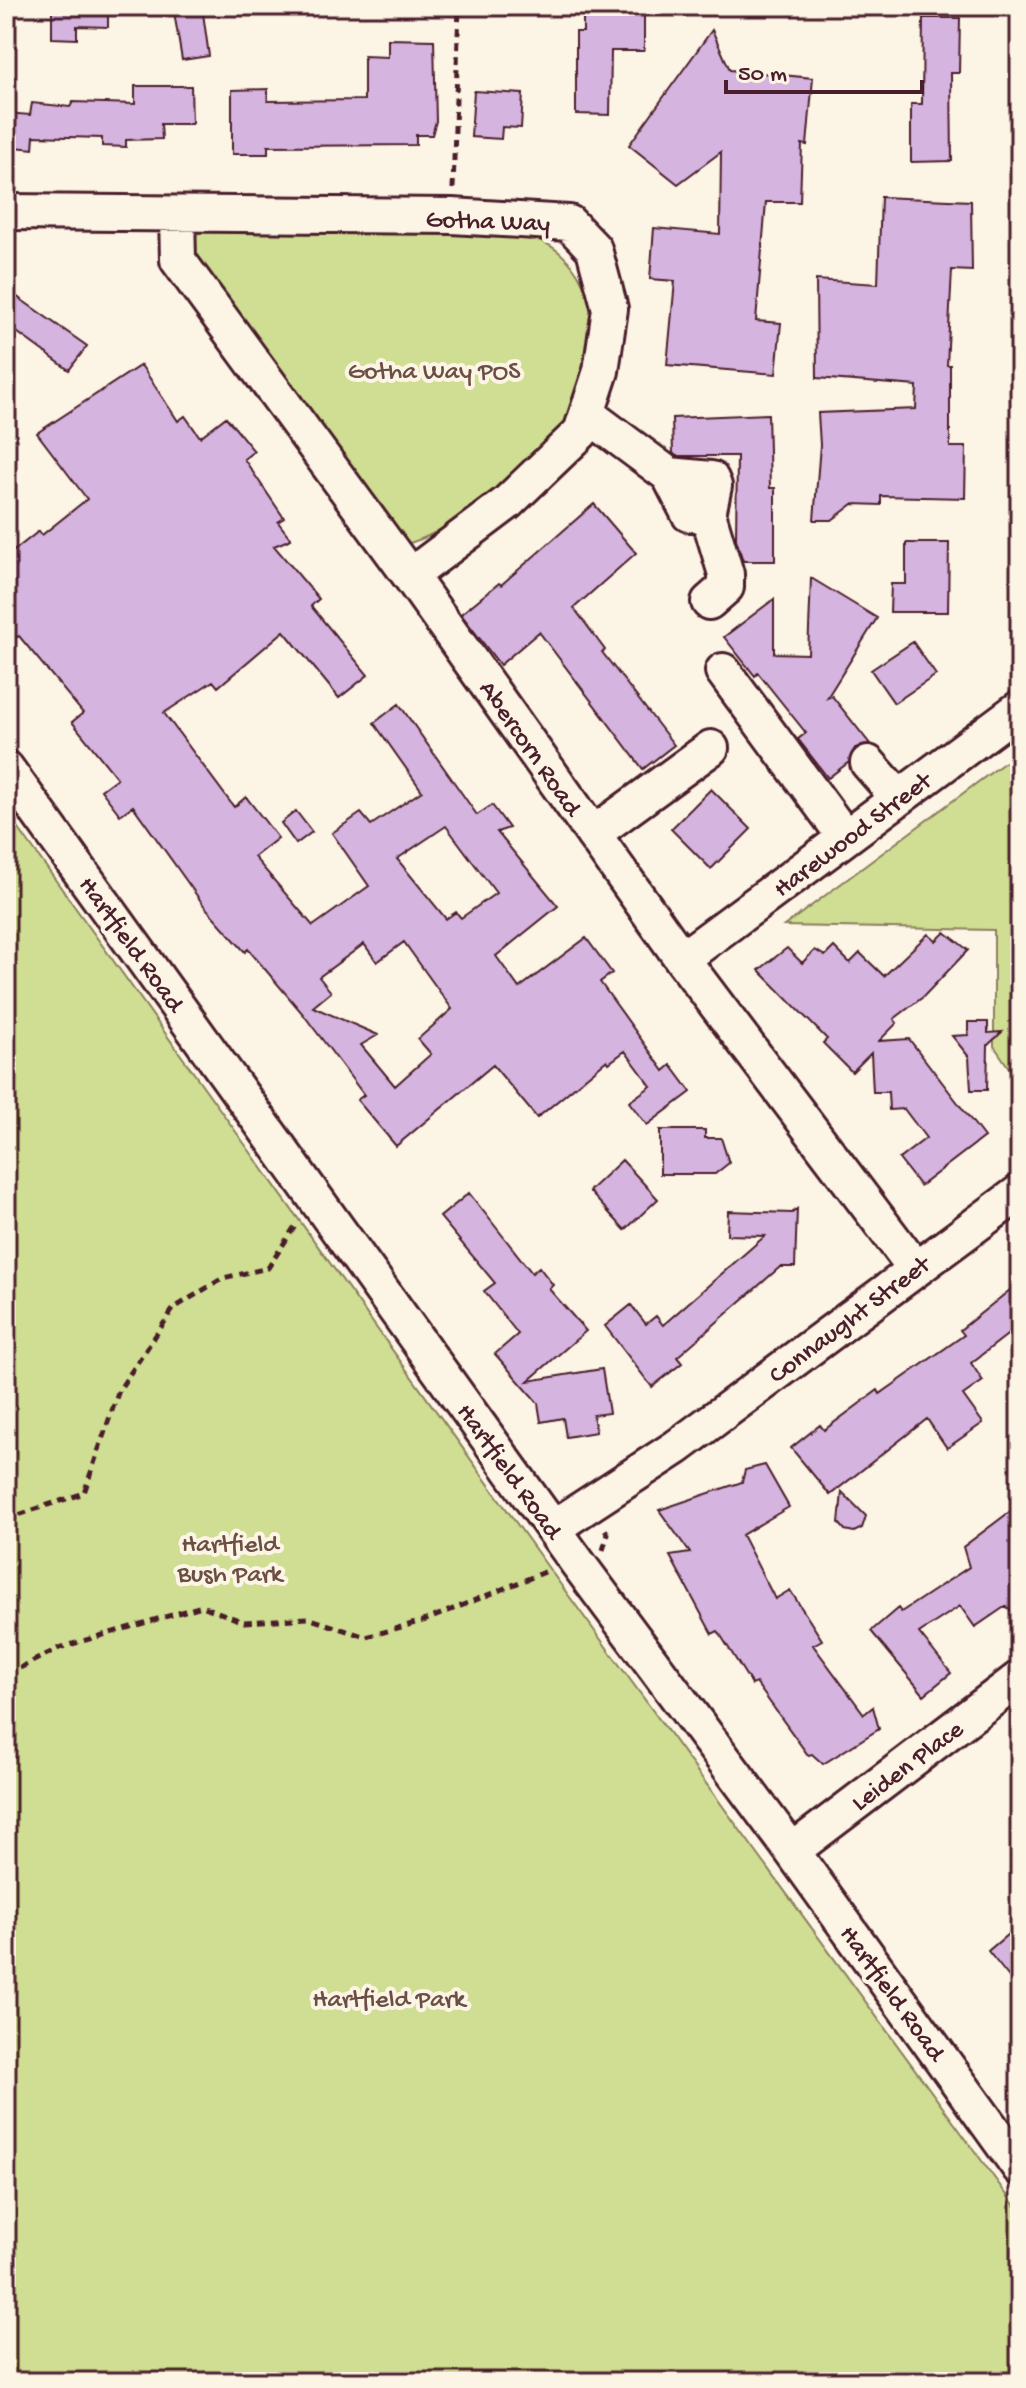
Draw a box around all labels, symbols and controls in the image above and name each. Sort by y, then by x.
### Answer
scale bar [726,44,922,94]
text: 50 m [738,61,787,90]
street label: Gotha Way [425,206,551,241]
park label: Gotha Way POS [348,358,521,389]
street label: Abercorn Road [470,676,587,825]
street label: Harewood Street [769,766,941,906]
street label: Hartfield Road [70,872,190,1021]
street label: Connaught Street [764,1249,939,1392]
street label: Hartfield Road [448,1399,568,1548]
park label: Hartfield Bush Park [177,1531,285,1592]
street label: Leiden Place [846,1715,971,1820]
street label: Hartfield Road [831,1921,951,2070]
park label: Hartfield Park [313,1986,468,2017]

